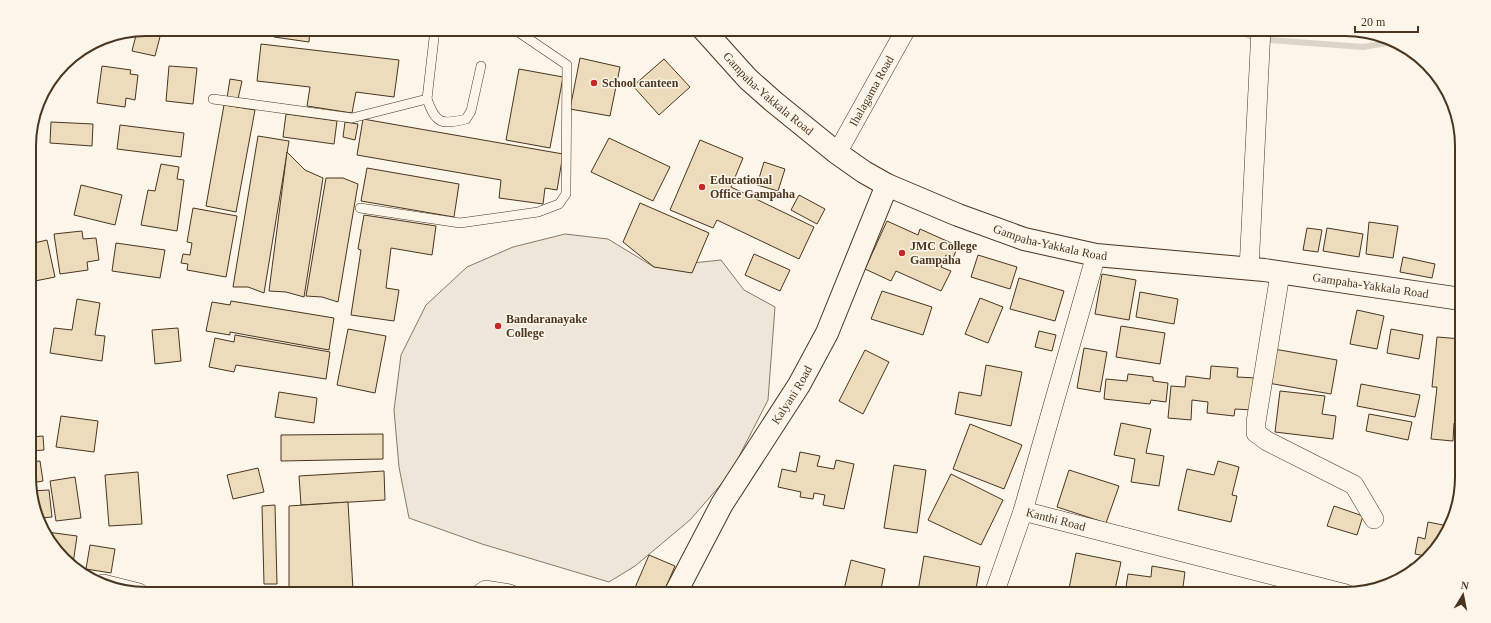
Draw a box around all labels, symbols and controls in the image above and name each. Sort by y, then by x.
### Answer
scale bar [1355,8,1418,34]
text: 20 m [1361,15,1386,29]
street label: Gampaha-Yakkala Road [720,49,816,138]
street label: Ihalagama Road [846,53,897,129]
place label: School canteen [602,76,679,90]
marker: School canteen [589,78,599,88]
place label: Educational Office Gampaha [710,173,795,201]
marker: Educational Office Gampaha [697,182,707,192]
street label: Gampaha-Yakkala Road [991,221,1108,263]
place label: JMC College Gampaha [910,239,978,267]
marker: JMC College Gampaha [897,248,907,258]
street label: Gampaha-Yakkala Road [1312,270,1430,301]
place label: Bandaranayake College [506,312,588,340]
marker: Bandaranayake College [493,321,503,331]
street label: Kalyani Road [768,363,815,427]
street label: Kanthi Road [1024,505,1087,534]
north arrow [1443,575,1483,615]
text: N [1460,579,1470,592]

